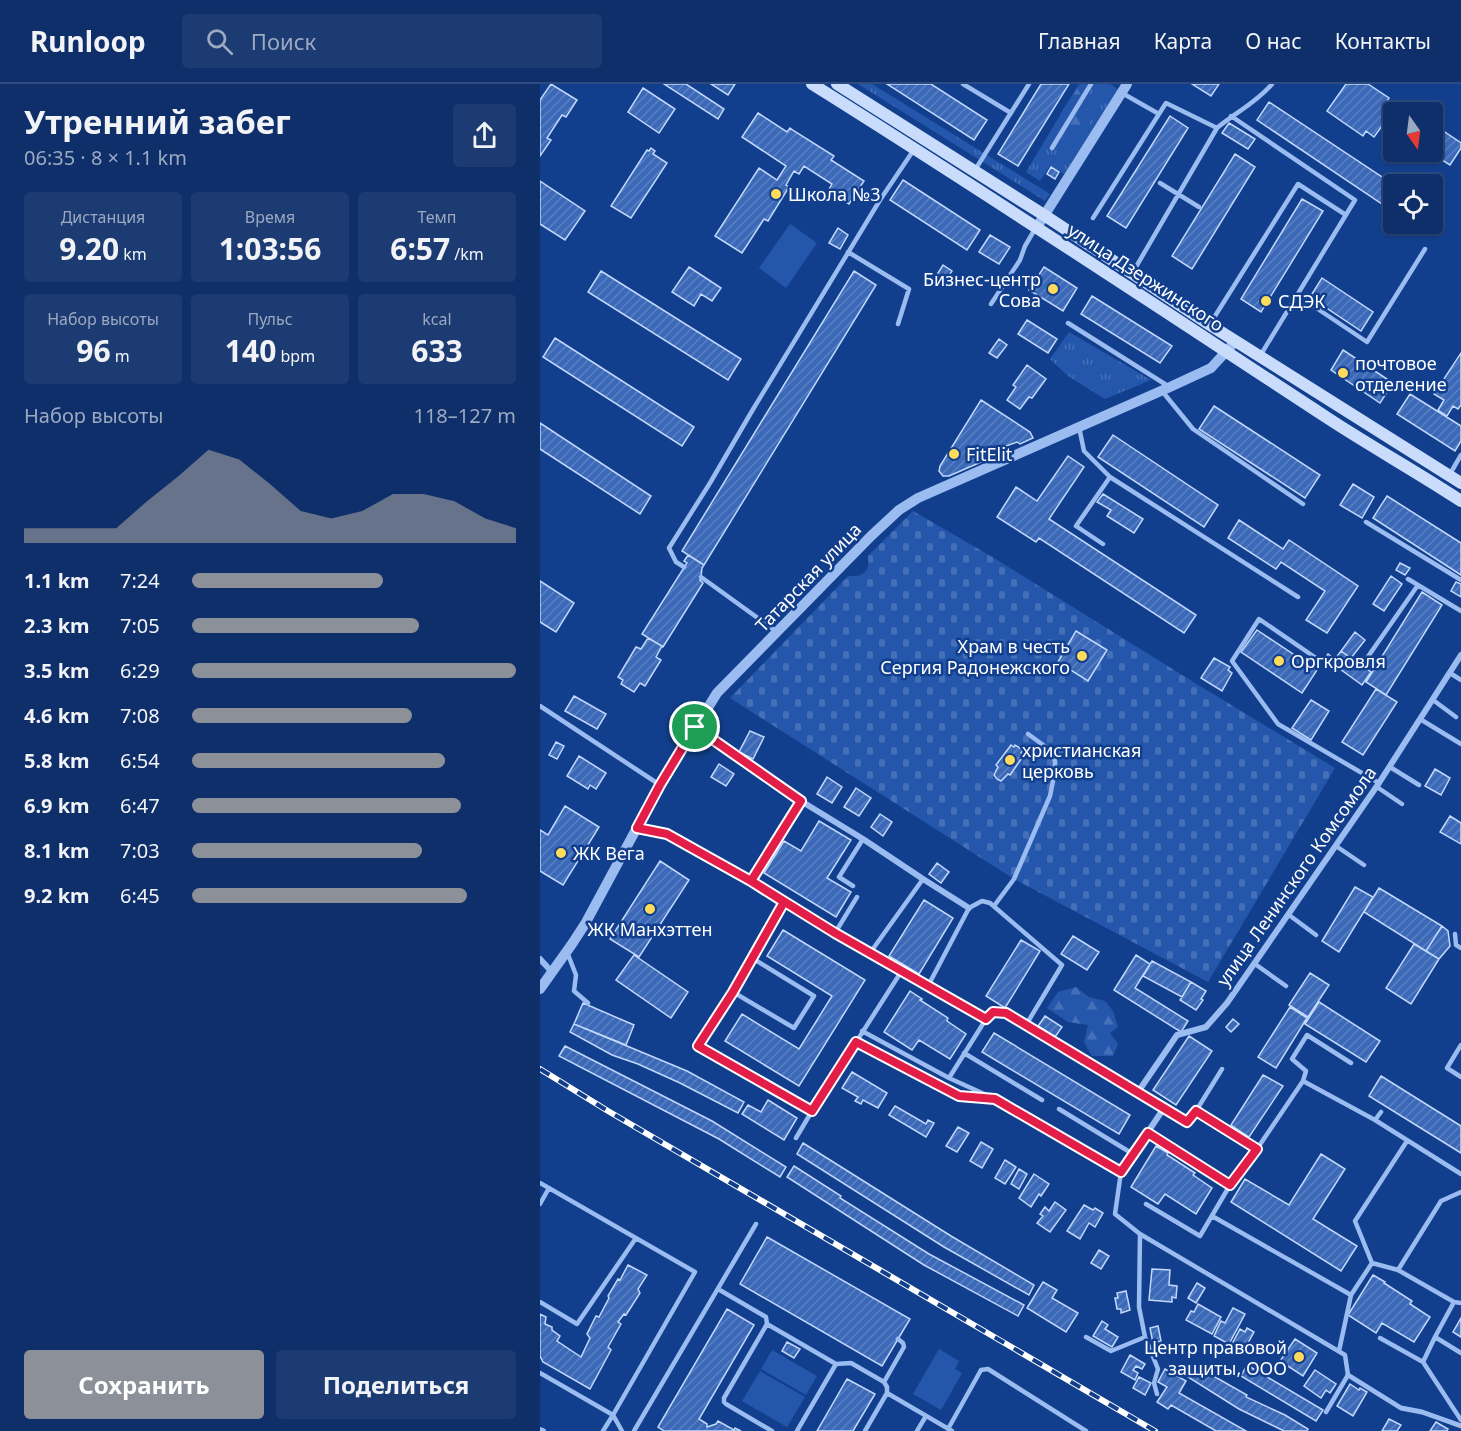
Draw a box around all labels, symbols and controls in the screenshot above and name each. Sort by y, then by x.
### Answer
search box [182,14,602,68]
text: Runloop [30,22,146,60]
icon: search [203,25,236,58]
text: Поиск [251,26,316,56]
text: Главная [1038,27,1121,55]
text: Карта [1154,27,1212,55]
text: О нас [1245,27,1302,55]
text: Контакты [1335,27,1431,55]
text: Утренний забег [24,99,291,144]
north arrow [1383,102,1443,162]
map controls [1383,102,1443,234]
button: share [453,104,516,167]
text: 06:35 · 8 × 1.1 km [24,144,187,171]
button: locate [1383,174,1443,234]
place label: Школа №3 [788,182,880,206]
marker: Школа №3 [769,187,783,201]
text: Дистанция [61,206,145,228]
text: Время [245,206,295,228]
text: Темп [417,206,457,228]
street label: улица Дзержинского [1063,218,1229,336]
text: 9.20 [59,228,119,269]
text: 1:03:56 [219,228,321,269]
text: 6:57 [390,228,450,269]
text: km [119,243,147,265]
text: /km [450,243,484,265]
place label: Бизнес-центр Сова [923,267,1041,312]
marker: Бизнес-центр Сова [1046,282,1060,296]
place label: СДЭК [1278,289,1326,313]
marker: СДЭК [1259,294,1273,308]
text: Набор высоты [47,308,159,330]
text: Пульс [247,308,293,330]
text: kcal [422,308,452,330]
text: 96 [76,330,111,371]
text: 140 [225,330,276,371]
text: 633 [411,330,463,371]
text: m [111,345,130,367]
text: bpm [276,345,315,367]
place label: почтовое отделение [1355,351,1447,396]
marker: почтовое отделение [1336,366,1350,380]
text: Набор высоты [24,402,163,429]
text: 118–127 m [413,402,516,429]
place label: FitElit [966,442,1013,466]
marker: FitElit [947,447,961,461]
street label: Татарская улица [750,517,866,637]
text: 1.1 km [24,567,90,594]
text: 7:24 [120,567,160,594]
text: 2.3 km [24,612,90,639]
text: 7:05 [120,612,160,639]
place label: Храм в честь Сергия Радонежского [880,634,1070,679]
marker: Храм в честь Сергия Радонежского [1075,649,1089,663]
place label: Оргкровля [1291,649,1386,673]
marker: Оргкровля [1272,654,1286,668]
text: 3.5 km [24,657,90,684]
text: 6:29 [120,657,160,684]
pin [669,701,720,752]
text: 4.6 km [24,702,90,729]
text: 7:08 [120,702,160,729]
icon: arrive [678,710,711,743]
place label: христианская церковь [1022,738,1141,783]
text: 5.8 km [24,747,90,774]
text: 6:54 [120,747,160,774]
marker: христианская церковь [1003,753,1017,767]
street label: улица Ленинского Комсомола [1211,761,1381,991]
text: 6.9 km [24,792,90,819]
text: 6:47 [120,792,160,819]
text: 8.1 km [24,837,90,864]
text: 7:03 [120,837,160,864]
place label: ЖК Вега [573,841,645,865]
marker: ЖК Вега [554,846,568,860]
text: 9.2 km [24,882,90,909]
text: 6:45 [120,882,160,909]
marker: ЖК Манхэттен [643,902,657,916]
place label: ЖК Манхэттен [587,917,713,941]
place label: Центр правовой защиты, ООО [1144,1335,1287,1380]
button: Сохранить [24,1350,264,1419]
button: Поделиться [276,1350,516,1419]
marker: Центр правовой защиты, ООО [1292,1350,1306,1364]

